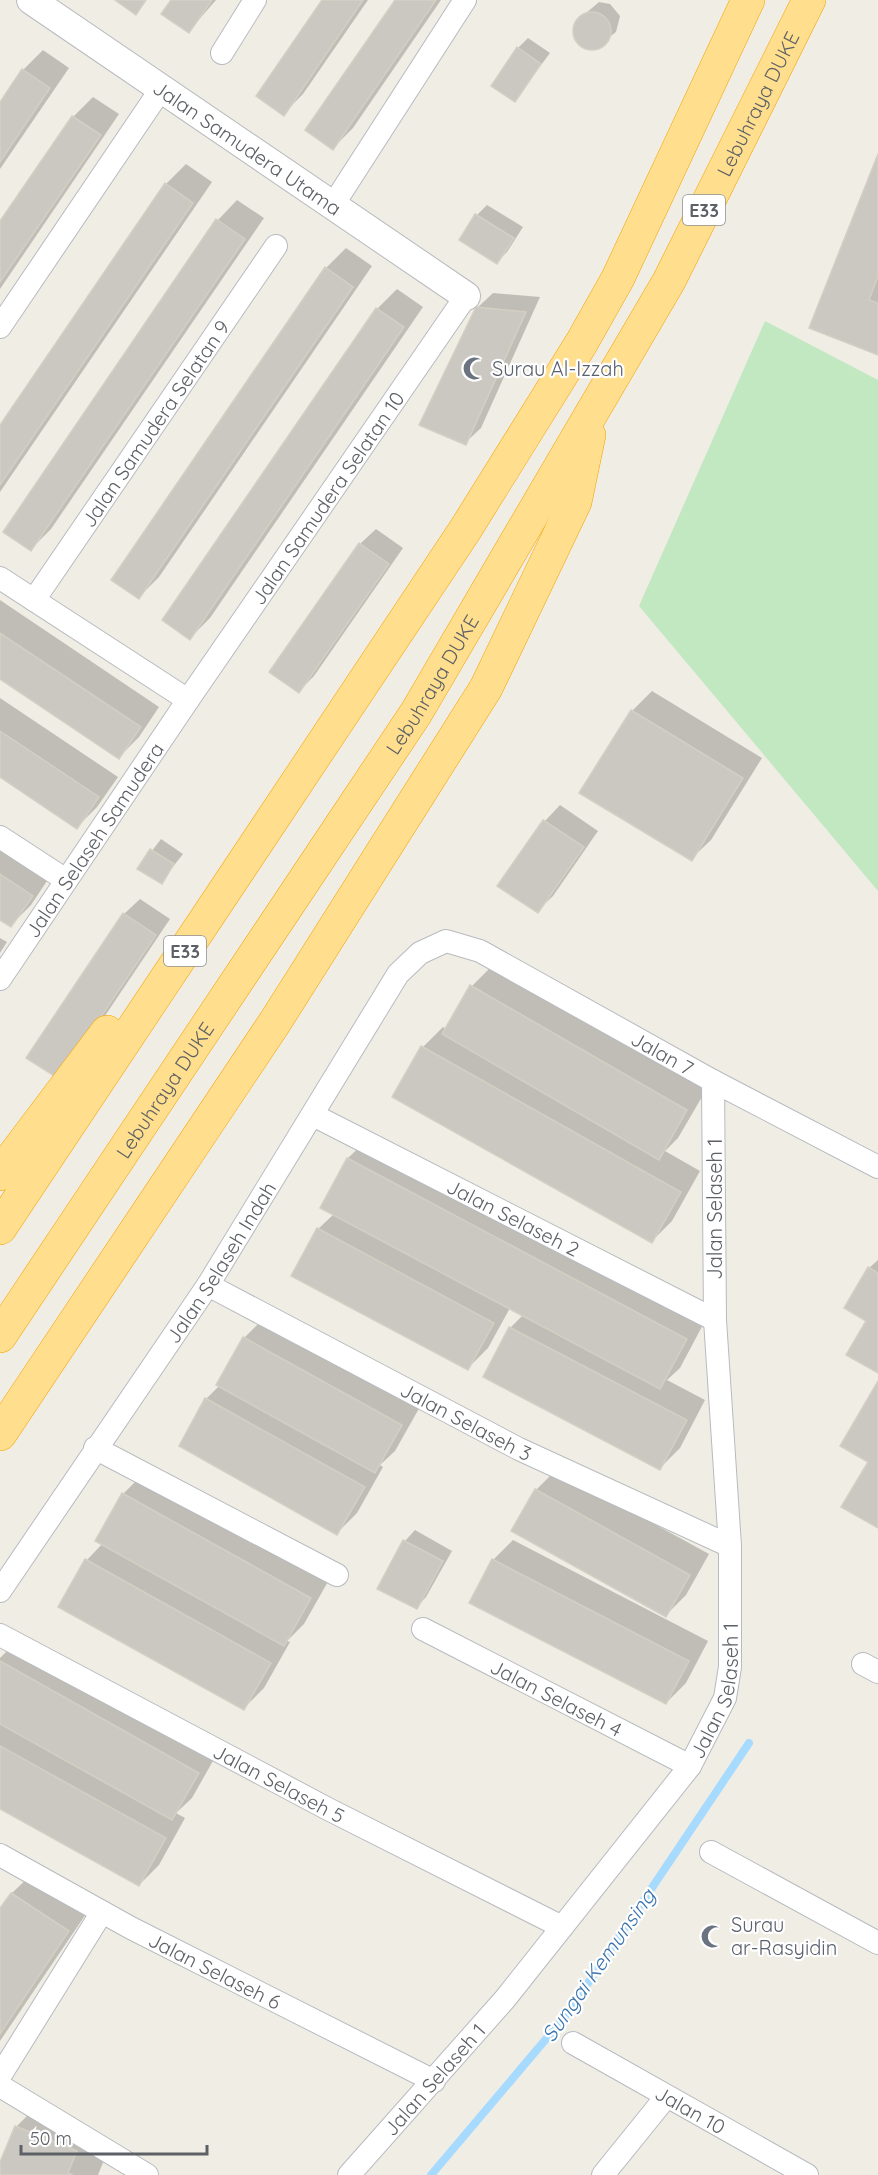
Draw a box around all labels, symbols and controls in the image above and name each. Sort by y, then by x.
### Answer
street label: Lebuhraya DUKE [711,27,804,180]
street label: Jalan Samudera Utama [149,74,347,220]
road number: E33 [683,195,725,225]
street label: Jalan Samudera Selatan 9 [75,315,234,532]
mosque icon: Surau Al-Izzah [461,355,487,381]
place label: Surau Al-Izzah [492,356,624,381]
street label: Jalan Samudera Selatan 10 [245,386,409,609]
street label: Lebuhraya DUKE [380,610,484,759]
street label: Jalan Selaseh Samudera [19,737,169,942]
road number: E33 [164,936,206,966]
street label: Lebuhraya DUKE [110,1017,219,1163]
street label: Jalan 7 [627,1025,698,1080]
street label: Jalan Selaseh 1 [702,1138,727,1280]
street label: Jalan Selaseh 2 [443,1173,584,1261]
street label: Jalan Selaseh Indah [160,1177,281,1348]
street label: Jalan Selaseh 3 [396,1376,536,1466]
street label: Jalan Selaseh 1 [684,1623,743,1762]
street label: Jalan Selaseh 4 [486,1653,627,1742]
street label: Jalan Selaseh 5 [209,1738,349,1828]
water label: Sungai Kemunsing [536,1882,661,2046]
place label: Surau ar-Rasyidin [731,1912,837,1960]
mosque icon: Surau ar-Rasyidin [700,1923,726,1949]
street label: Jalan Selaseh 6 [145,1927,285,2014]
street label: Jalan Selaseh 1 [378,2018,490,2140]
street label: Jalan 10 [651,2080,730,2139]
scale bar [21,2118,207,2156]
text: 50 m [30,2127,72,2150]

